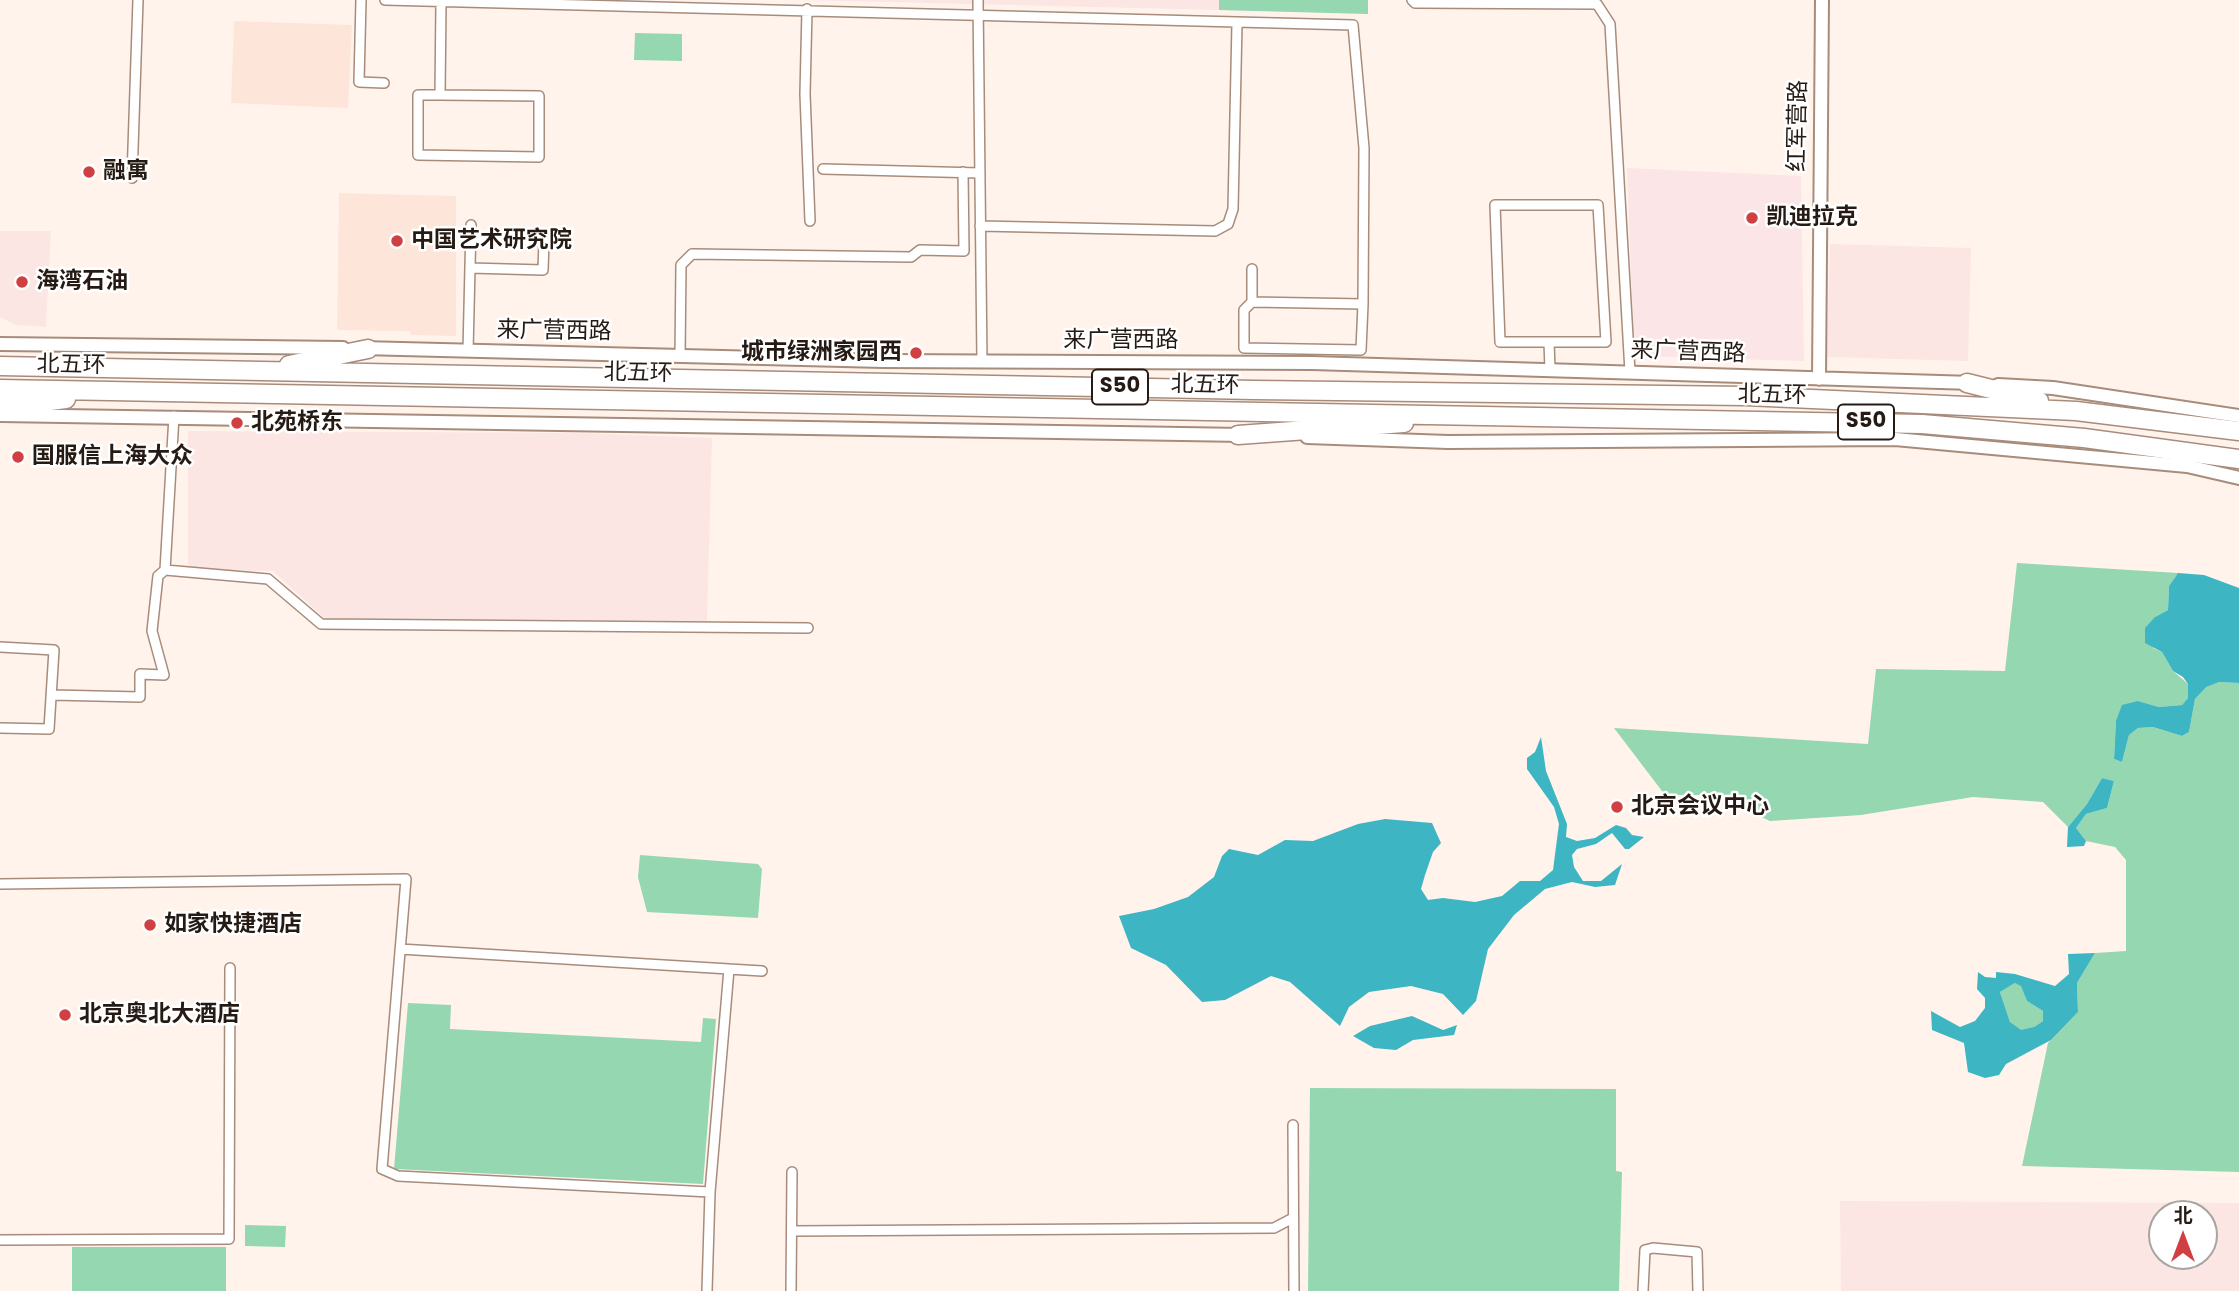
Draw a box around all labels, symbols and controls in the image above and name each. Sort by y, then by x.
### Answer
street label: 红军营路 [1784,80,1814,172]
place label: 融寓 [103,158,149,186]
marker: 融寓 [81,164,97,180]
place label: 凯迪拉克 [1766,204,1858,232]
marker: 凯迪拉克 [1744,210,1760,226]
place label: 中国艺术研究院 [411,227,572,255]
marker: 中国艺术研究院 [389,233,405,249]
place label: 海湾石油 [36,268,128,296]
marker: 海湾石油 [14,274,30,290]
street label: 来广营西路 [496,317,612,347]
street label: 来广营西路 [1064,327,1178,355]
street label: 来广营西路 [1630,337,1746,369]
place label: 城市绿洲家园西 [741,339,902,367]
marker: 城市绿洲家园西 [908,345,924,361]
street label: 北五环 [36,352,106,380]
street label: 北五环 [603,360,673,388]
road number: S50 [1092,370,1148,404]
street label: 北五环 [1170,372,1240,400]
street label: 北五环 [1737,382,1807,410]
road number: S50 [1838,404,1894,440]
place label: 北苑桥东 [251,409,343,437]
marker: 北苑桥东 [229,415,245,431]
place label: 国服信上海大众 [32,443,193,471]
marker: 国服信上海大众 [10,449,26,465]
place label: 北京会议中心 [1631,793,1769,821]
marker: 北京会议中心 [1609,799,1625,815]
place label: 如家快捷酒店 [164,911,302,939]
marker: 如家快捷酒店 [142,917,158,933]
place label: 北京奥北大酒店 [79,1001,240,1029]
marker: 北京奥北大酒店 [57,1007,73,1023]
north arrow [2148,1200,2218,1270]
text: 北 [2173,1202,2193,1229]

